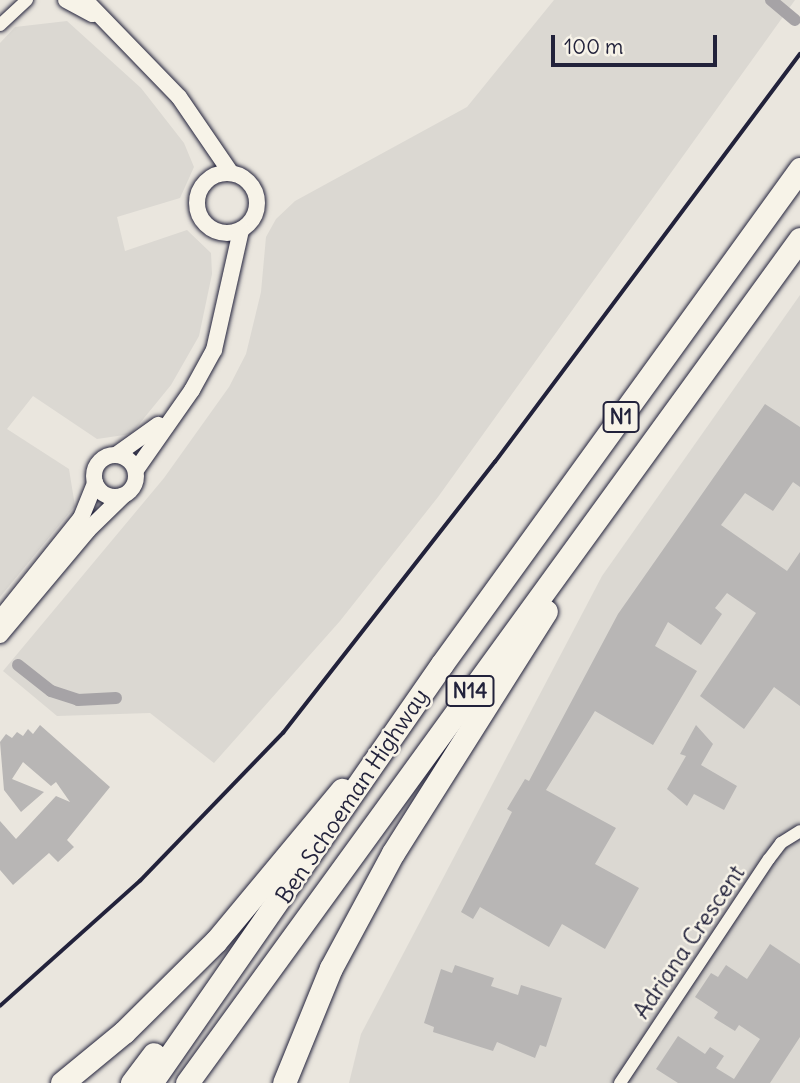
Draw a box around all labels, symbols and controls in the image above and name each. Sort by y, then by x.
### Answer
scale bar [555,21,721,65]
text: 100 m [564,33,623,60]
road number: N1 [602,400,640,434]
road number: N14 [446,674,494,708]
street label: Ben Schoeman Highway [270,683,434,909]
street label: Adriana Crescent [628,860,750,1024]

